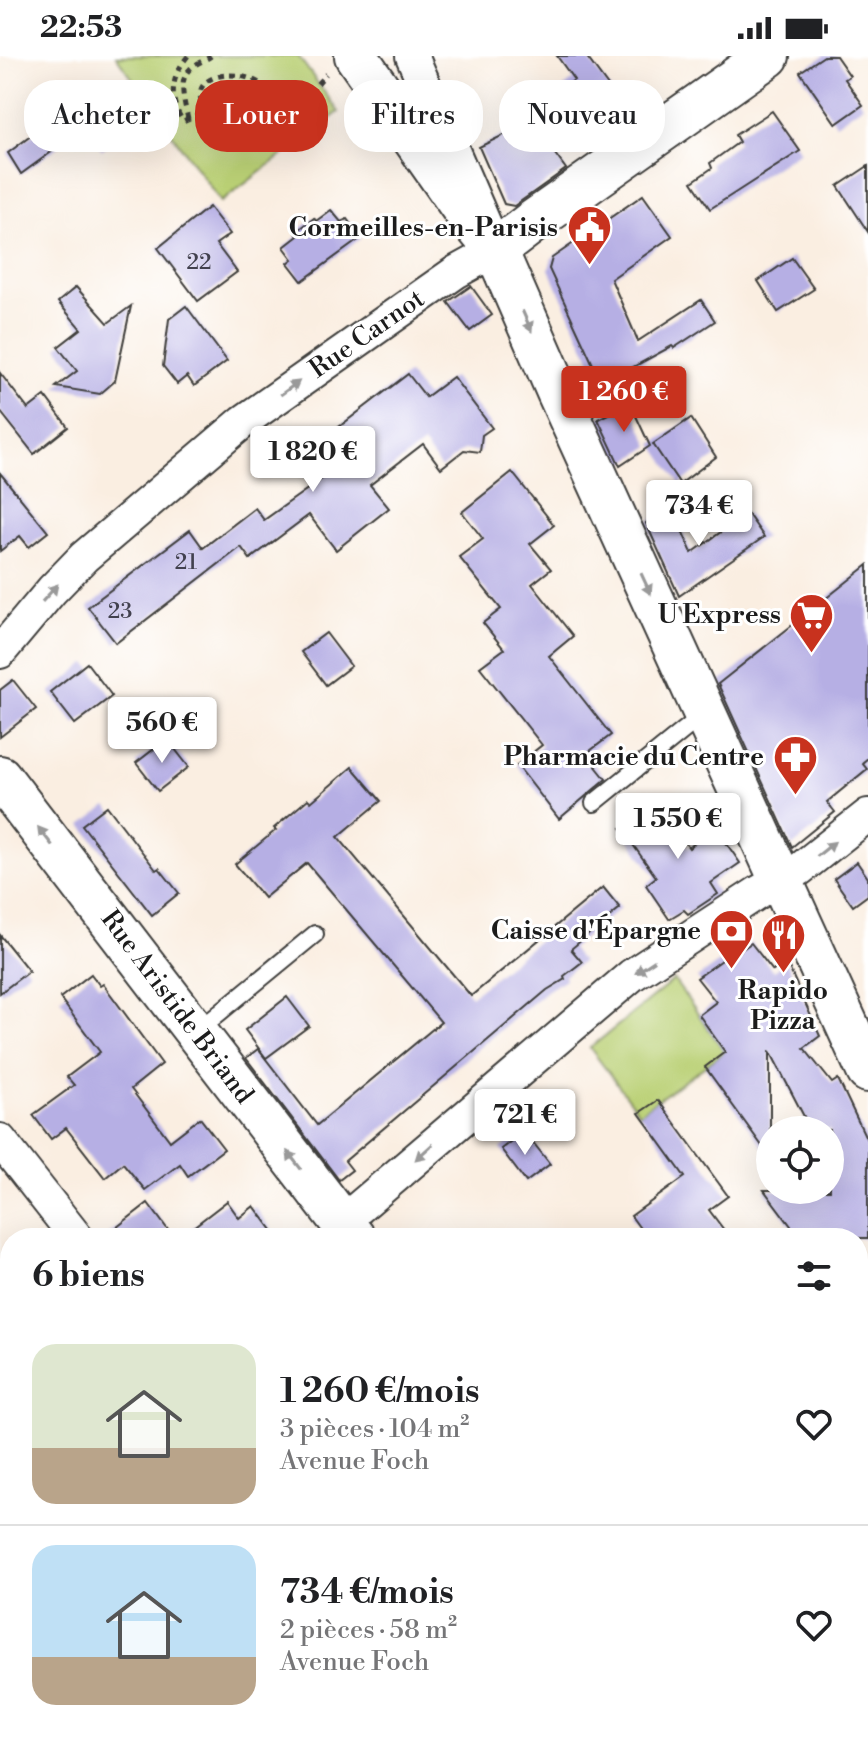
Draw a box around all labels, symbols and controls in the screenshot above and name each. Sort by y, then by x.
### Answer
text: 22:53 [40,9,122,47]
chip: Acheter [24,80,179,152]
chip: Louer [195,80,328,152]
chip: Filtres [344,80,483,152]
chip: Nouveau [499,80,665,152]
public building icon: Cormeilles-en-Parisis [565,204,613,267]
place label: Cormeilles-en-Parisis [288,212,558,244]
house number: 22 [186,249,212,276]
street label: Rue Carnot [303,283,431,385]
one-way arrow [520,310,533,333]
pin: 1 260 € [550,366,698,434]
text: 1 260 € [579,376,669,408]
one-way arrow [279,380,301,396]
pin: 1 820 € [239,426,387,494]
text: 1 820 € [268,436,358,468]
pin: 734 € [643,480,755,548]
text: 734 € [664,490,734,522]
house number: 21 [175,549,198,576]
one-way arrow [639,572,653,595]
one-way arrow [41,583,59,602]
supermarket icon: U Express [788,591,836,654]
house number: 23 [108,598,132,625]
place label: U Express [658,599,781,631]
pin: 560 € [106,697,218,765]
text: 560 € [126,707,198,739]
pharmacy icon: Pharmacie du Centre [771,733,819,796]
place label: Pharmacie du Centre [503,741,764,773]
pin: 1 550 € [604,793,752,861]
text: 1 550 € [634,803,722,835]
one-way arrow [38,826,54,846]
one-way arrow [816,841,836,858]
street label: Rue Aristide Briand [94,904,260,1110]
bank icon: Caisse d'Épargne [708,907,756,970]
restaurant icon: Rapido Pizza [759,912,807,975]
place label: Caisse d'Épargne [491,913,701,947]
one-way arrow [634,959,656,974]
place label: Rapido Pizza [738,975,828,1037]
pin: 721 € [469,1089,581,1157]
text: 721 € [492,1099,558,1131]
map controls [756,1116,844,1204]
button: locate [756,1116,844,1204]
one-way arrow [414,1142,433,1160]
one-way arrow [287,1150,303,1170]
icon: filters [792,1254,836,1298]
text: 6 biens [32,1255,145,1297]
text: 1 260 €/mois [280,1371,480,1413]
icon: home [96,1376,192,1472]
icon: heart [792,1402,836,1446]
text: 3 pièces · 104 m² [280,1413,469,1445]
text: Avenue Foch [280,1445,429,1477]
text: 734 €/mois [280,1572,454,1614]
icon: home [96,1577,192,1673]
icon: heart [792,1603,836,1647]
text: 2 pièces · 58 m² [280,1614,457,1646]
text: Avenue Foch [280,1646,429,1678]

